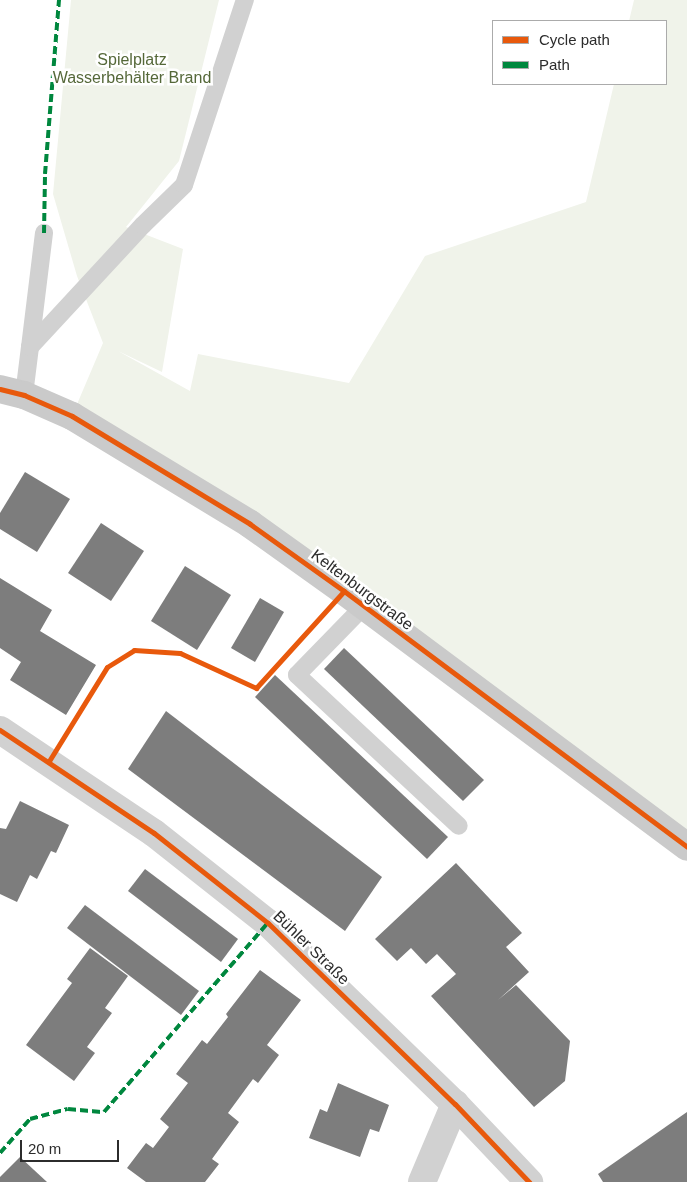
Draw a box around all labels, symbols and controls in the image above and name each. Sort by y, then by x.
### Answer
legend [492,20,667,85]
text: Cycle path [539,31,610,48]
park label: Spielplatz Wasserbehälter Brand [53,50,211,88]
text: Path [539,56,570,73]
street label: Keltenburgstraße [307,545,417,635]
street label: Bühler Straße [269,907,353,989]
scale bar [22,1130,121,1162]
text: 20 m [28,1140,61,1157]

